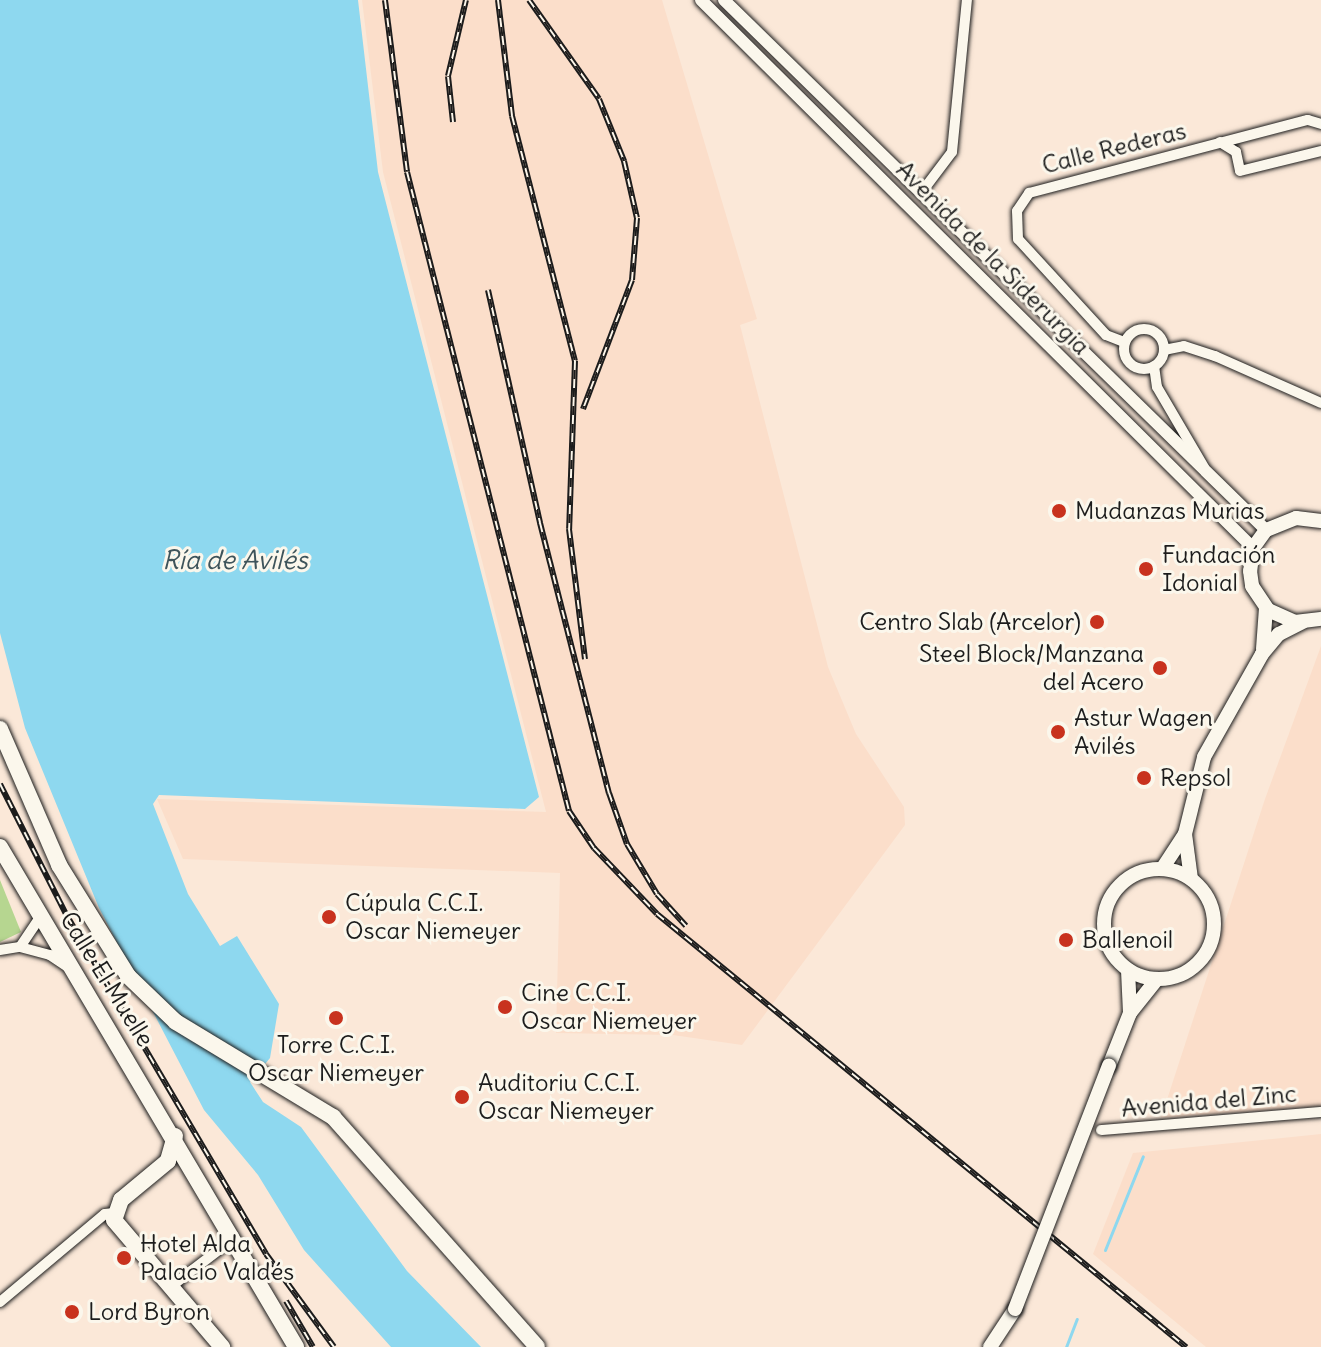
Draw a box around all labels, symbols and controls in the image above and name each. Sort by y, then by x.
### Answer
street label: Calle Rederas [1039,116,1189,180]
street label: Avenida de la Siderurgia [890,155,1096,361]
place label: Mudanzas Murias [1075,497,1265,525]
marker: Mudanzas Murias [1050,502,1068,520]
place label: Fundación Idonial [1162,541,1275,597]
water label: Ría de Avilés [162,544,308,576]
marker: Fundación Idonial [1137,560,1155,578]
place label: Centro Slab (Arcelor) [859,608,1081,636]
marker: Centro Slab (Arcelor) [1088,613,1106,631]
place label: Steel Block/Manzana del Acero [919,640,1144,696]
marker: Steel Block/Manzana del Acero [1151,659,1169,677]
place label: Astur Wagen Avilés [1074,704,1213,760]
marker: Astur Wagen Avilés [1049,723,1067,741]
place label: Repsol [1160,764,1231,792]
marker: Repsol [1135,769,1153,787]
place label: Cúpula C.C.I. Oscar Niemeyer [345,889,521,945]
street label: Calle El Muelle [54,906,160,1052]
marker: Cúpula C.C.I. Oscar Niemeyer [320,908,338,926]
place label: Ballenoil [1082,926,1173,954]
marker: Ballenoil [1057,931,1075,949]
place label: Cine C.C.I. Oscar Niemeyer [521,979,697,1035]
marker: Cine C.C.I. Oscar Niemeyer [496,998,514,1016]
marker: Torre C.C.I. Oscar Niemeyer [327,1009,345,1027]
place label: Torre C.C.I. Oscar Niemeyer [248,1031,424,1087]
place label: Auditoriu C.C.I. Oscar Niemeyer [478,1069,654,1125]
street label: Avenida del Zinc [1120,1079,1298,1123]
marker: Auditoriu C.C.I. Oscar Niemeyer [453,1088,471,1106]
place label: Hotel Alda Palacio Valdés [140,1230,294,1286]
marker: Hotel Alda Palacio Valdés [115,1249,133,1267]
place label: Lord Byron [88,1298,210,1326]
marker: Lord Byron [63,1303,81,1321]

